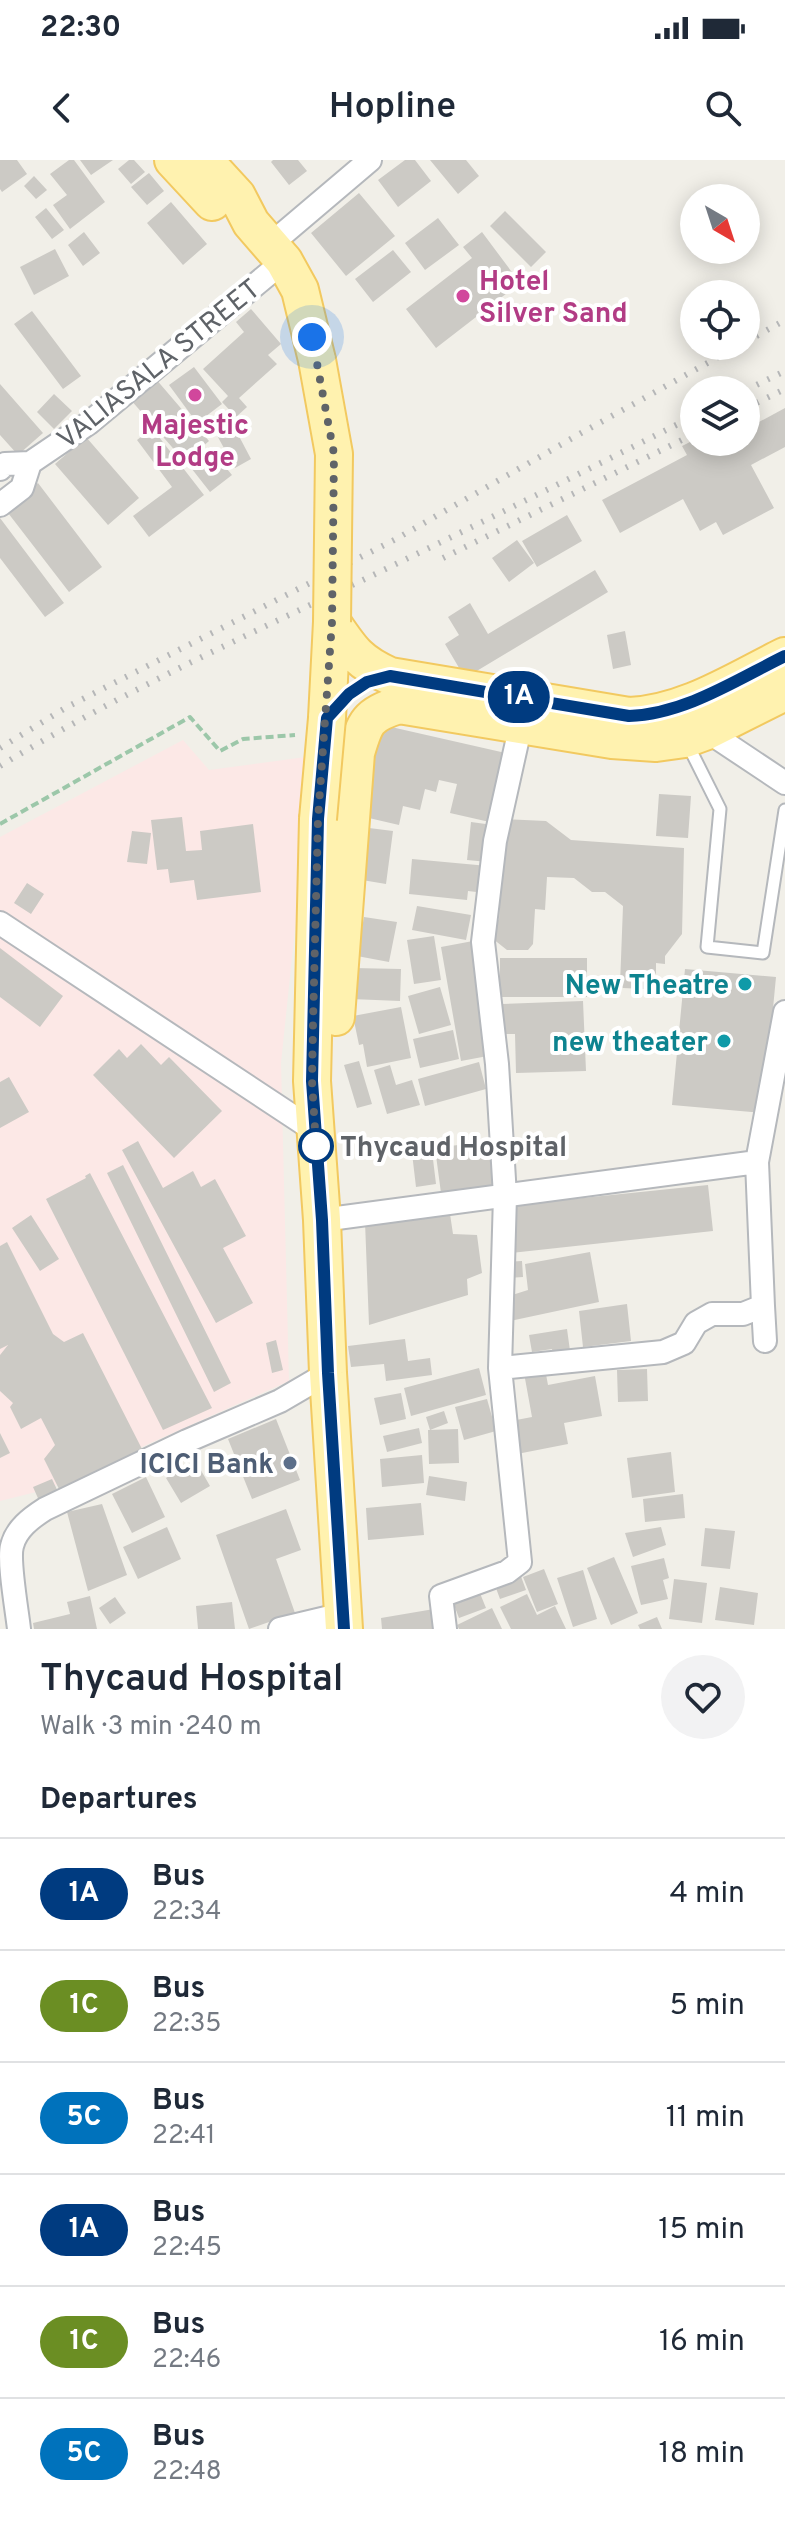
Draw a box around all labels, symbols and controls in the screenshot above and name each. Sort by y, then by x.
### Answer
text: 22:30 [40,10,121,47]
text: Hopline [329,85,456,131]
icon: back [40,86,84,130]
icon: search [701,86,745,130]
north arrow [680,184,760,264]
map controls [680,184,760,456]
place label: Hotel Silver Sand [479,265,628,333]
street label: VALIASALA STREET [51,272,269,458]
button: locate [680,280,760,360]
marker: Hotel Silver Sand [454,287,472,305]
your location [292,317,332,357]
button: layers [680,376,760,456]
marker: Majestic Lodge [186,386,204,404]
place label: Majestic Lodge [141,409,249,477]
line badge: 1A [483,671,555,723]
text: 1A [504,679,534,715]
place label: New Theatre [565,969,729,1005]
marker: New Theatre [736,975,754,993]
place label: new theater [552,1026,708,1062]
marker: new theater [715,1032,733,1050]
marker: Thycaud Hospital [299,1129,333,1163]
place label: Thycaud Hospital [340,1131,567,1167]
place label: ICICI Bank [139,1448,274,1484]
marker: ICICI Bank [281,1454,299,1472]
button: heart [661,1655,745,1739]
text: Thycaud Hospital [40,1656,343,1705]
text: Walk · 3 min · 240 m [40,1711,262,1744]
text: Departures [40,1782,198,1819]
text: Bus [152,1859,205,1896]
text: 1A [69,1876,99,1912]
text: 4 min [669,1876,745,1913]
text: 22:34 [152,1896,221,1929]
text: Bus [152,1971,205,2008]
text: 1C [69,1988,99,2024]
text: 5 min [669,1988,745,2025]
text: 22:35 [152,2008,221,2041]
text: Bus [152,2083,205,2120]
text: 5C [67,2100,102,2136]
text: 11 min [666,2100,745,2137]
text: 22:41 [152,2120,216,2153]
text: Bus [152,2195,205,2232]
text: 1A [69,2212,99,2248]
text: 15 min [658,2212,745,2249]
text: 22:45 [152,2232,222,2265]
text: Bus [152,2307,205,2344]
text: 1C [69,2324,99,2360]
text: 16 min [659,2324,745,2361]
text: 22:46 [152,2344,221,2377]
text: Bus [152,2419,205,2456]
text: 5C [67,2436,102,2472]
text: 18 min [659,2436,745,2473]
text: 22:48 [152,2456,222,2489]

